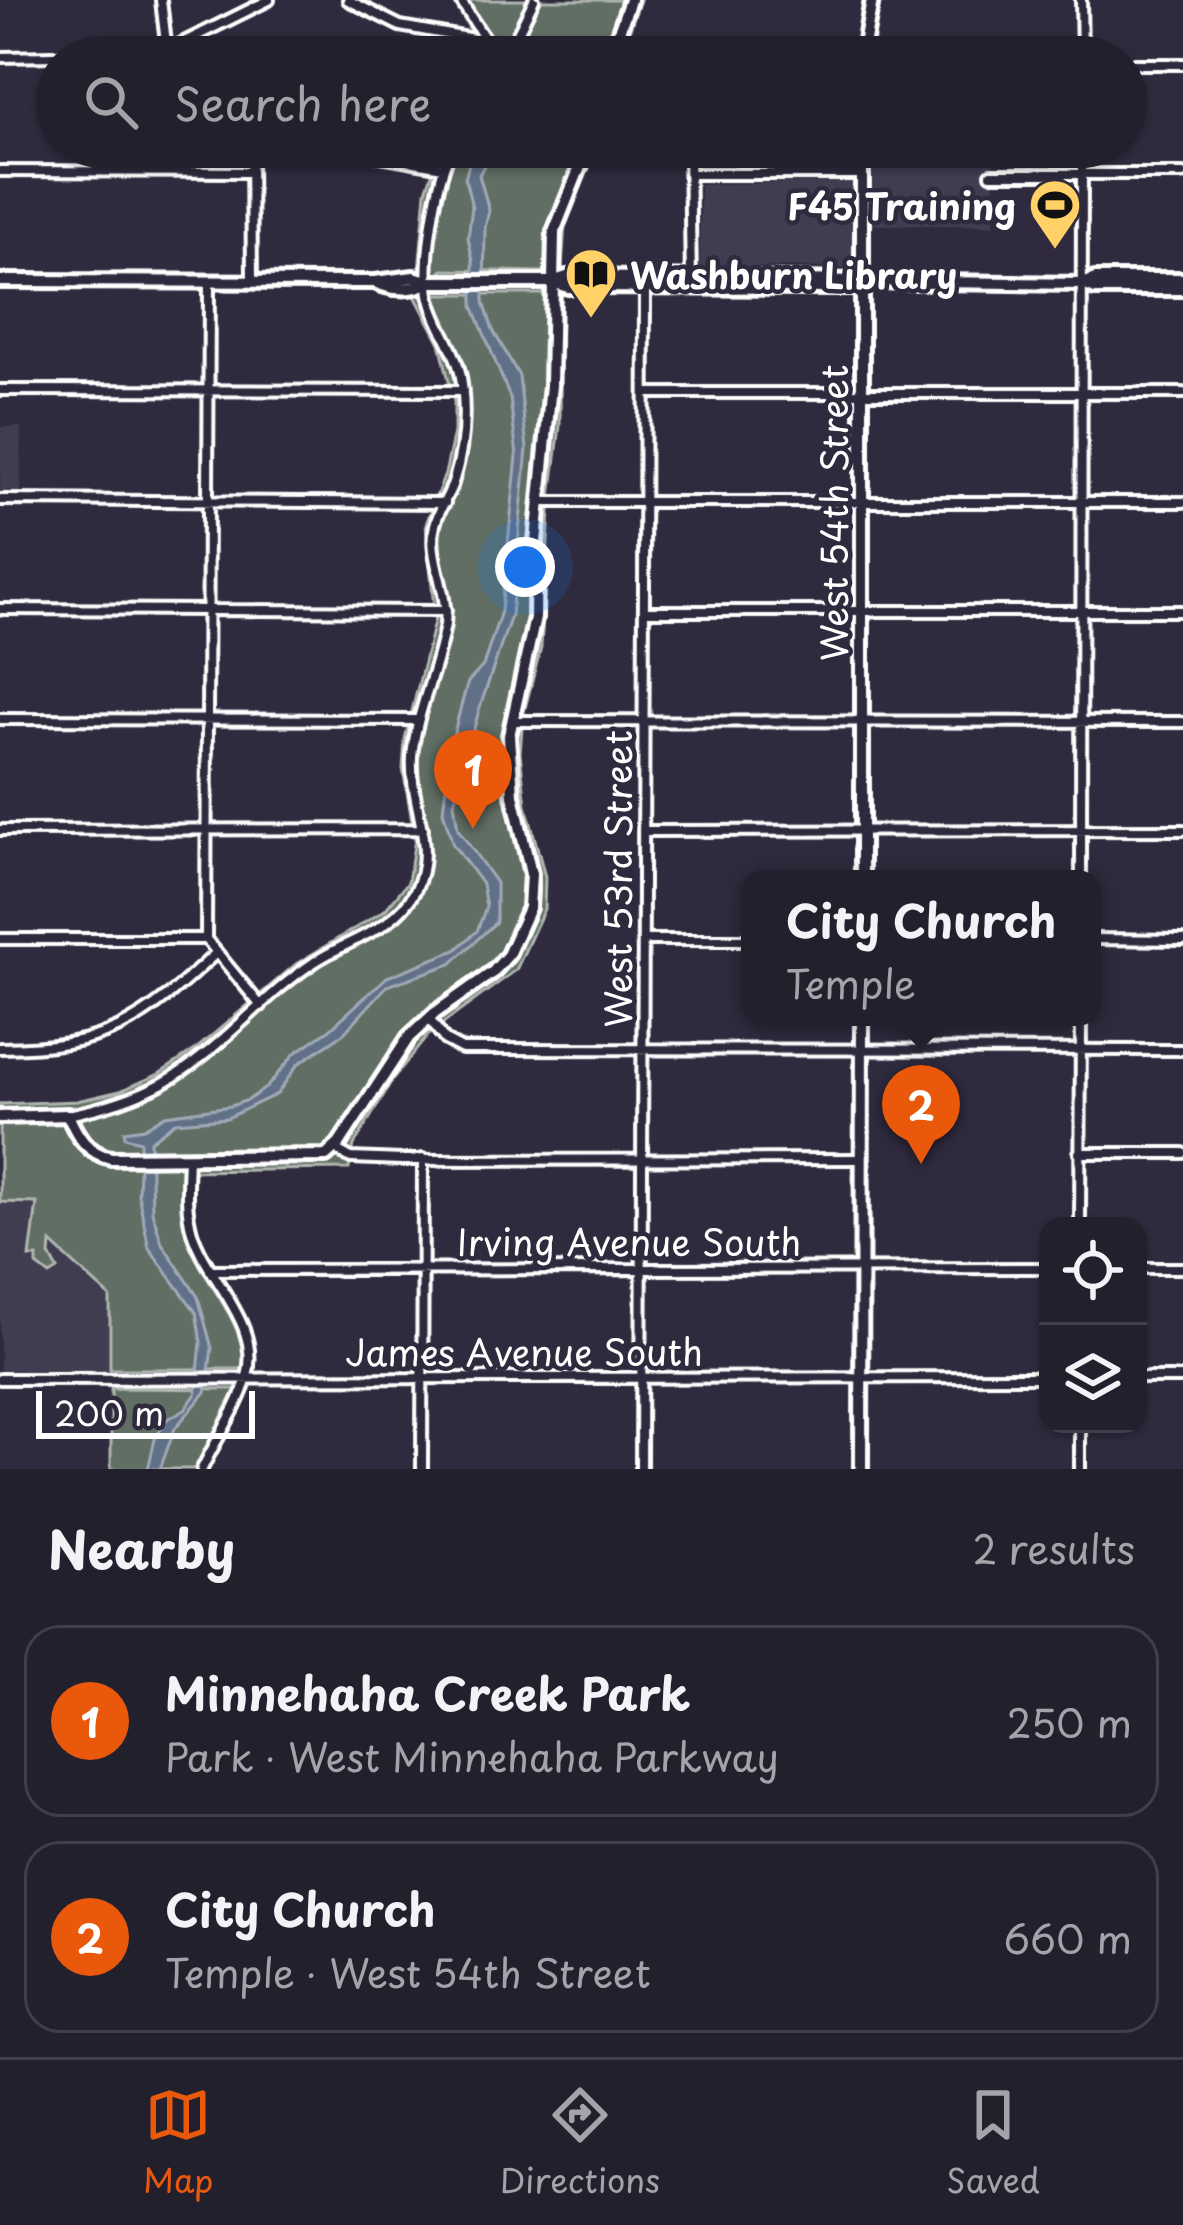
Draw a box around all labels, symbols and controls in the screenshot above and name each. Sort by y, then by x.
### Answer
search box [36,36,1147,168]
text: Search here [174,68,431,136]
icon: search [78,69,144,135]
sports icon: F45 Training [1027,177,1083,251]
place label: F45 Training [787,178,1016,232]
library icon: Washburn Library [563,246,619,320]
place label: Washburn Library [630,247,957,301]
street label: West 54th Street [806,365,860,661]
your location [495,537,555,597]
pin: 1 [434,730,512,829]
street label: West 53rd Street [590,730,644,1028]
popup [741,870,1101,1026]
text: City Church [786,885,1056,953]
text: Temple [786,953,916,1012]
pin: 2 [882,1065,960,1164]
street label: Irving Avenue South [457,1214,801,1268]
map controls [1039,1217,1147,1433]
button: locate [1039,1217,1147,1325]
street label: James Avenue South [345,1324,703,1378]
button: layers [1039,1325,1147,1433]
scale bar [36,1385,255,1438]
text: 200 m [54,1387,164,1437]
text: Nearby [48,1509,235,1586]
text: 2 results [973,1518,1135,1577]
text: Minnehaha Creek Park [165,1658,690,1726]
text: 1 [81,1692,99,1751]
text: 250 m [1007,1692,1132,1751]
text: Park · West Minnehaha Parkway [165,1726,779,1785]
text: City Church [165,1874,436,1942]
text: 2 [76,1908,104,1967]
text: 660 m [1003,1908,1132,1967]
text: Temple · West 54th Street [165,1942,651,2001]
tab: Map [143,2082,214,2204]
tab: Directions [500,2082,660,2204]
tab: Saved [946,2082,1040,2204]

